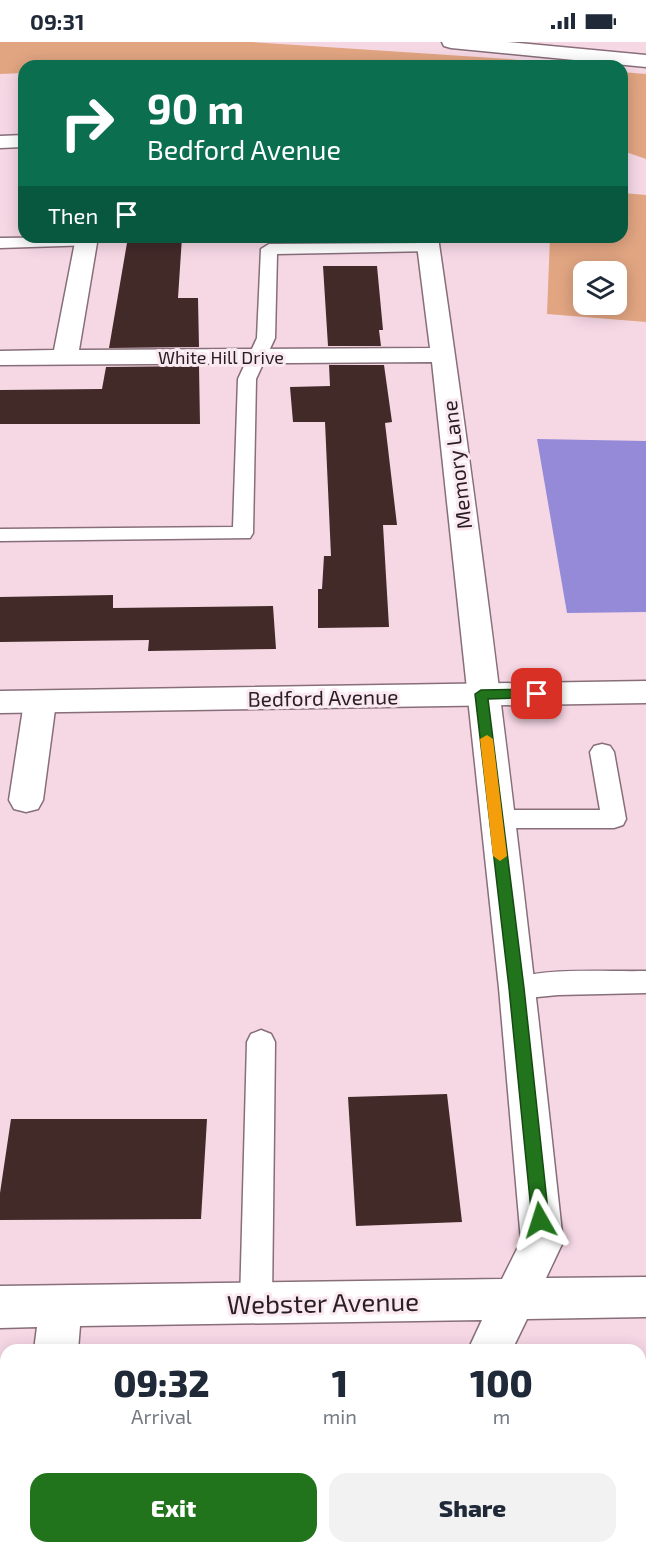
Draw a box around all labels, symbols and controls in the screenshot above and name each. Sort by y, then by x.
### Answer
text: 09:31 [30,8,85,34]
text: 90 m [147,82,244,132]
icon: right [48,84,126,162]
text: Bedford Avenue [147,133,341,165]
icon: arrive [110,198,143,231]
text: Then [48,202,98,228]
map controls [573,261,627,315]
button: layers [573,261,627,315]
street label: White Hill Drive [158,346,284,368]
street label: Memory Lane [436,399,476,531]
pin [511,668,562,719]
icon: arrive [520,677,553,710]
street label: Bedford Avenue [247,683,399,711]
position arrow [508,1188,572,1252]
street label: Webster Avenue [227,1285,419,1319]
text: 09:32 [113,1361,210,1404]
text: 1 [332,1361,348,1404]
text: 100 [470,1361,533,1404]
text: Arrival [131,1404,192,1428]
text: min [323,1404,357,1428]
text: m [493,1404,510,1428]
button: Exit [30,1473,317,1542]
button: Share [329,1473,616,1542]

